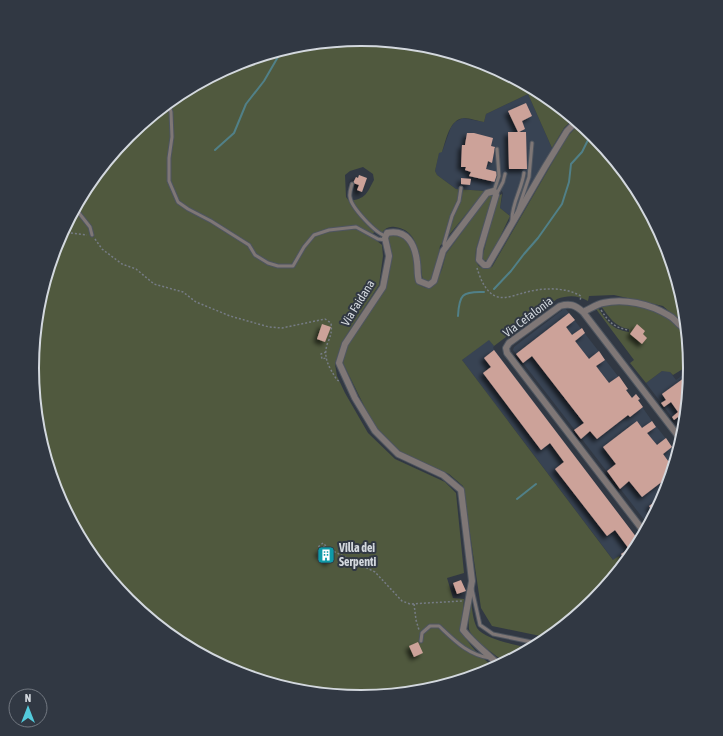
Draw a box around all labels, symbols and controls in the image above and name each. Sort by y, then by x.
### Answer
street label: Via Faidana [338,277,378,329]
street label: Via Cefalonia [500,294,556,340]
place label: Villa dei Serpenti [338,541,376,569]
building icon: Villa dei Serpenti [316,545,336,565]
north arrow [8,688,48,728]
text: N [25,692,31,704]

